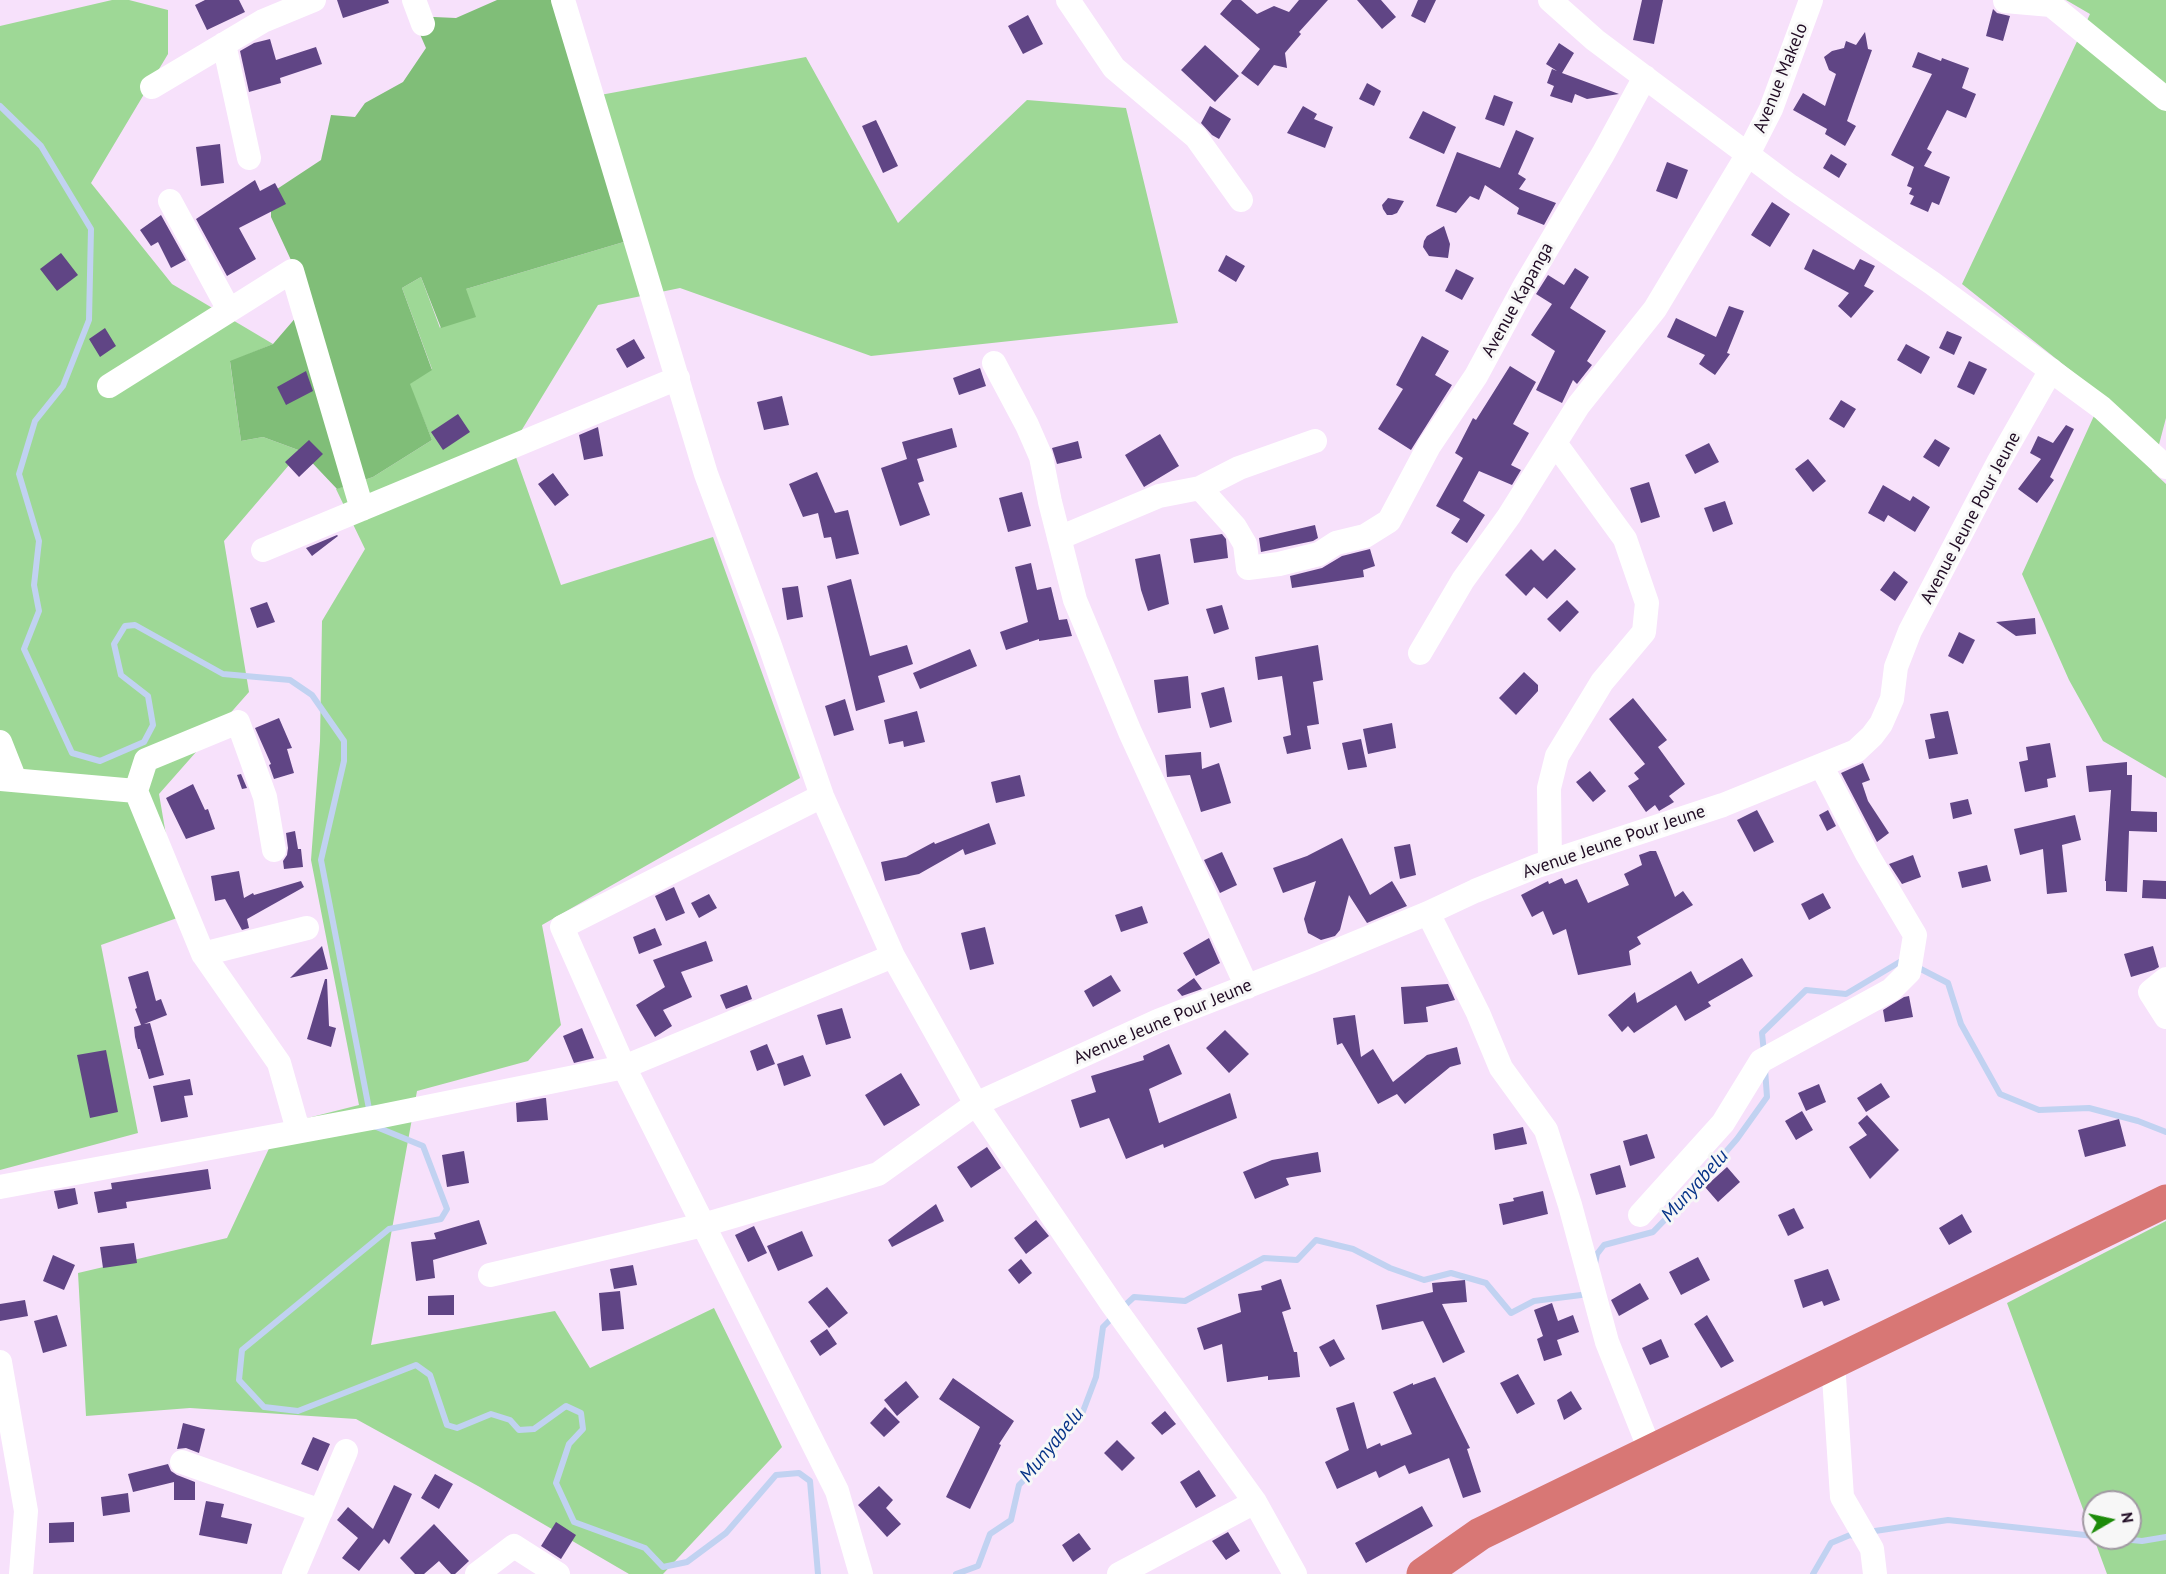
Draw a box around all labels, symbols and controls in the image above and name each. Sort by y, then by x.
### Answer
street label: Avenue Makelo [1749,20,1813,136]
street label: Avenue Kapanga [1478,239,1558,361]
street label: Avenue Jeune Pour Jeune [1916,428,2026,608]
street label: Avenue Jeune Pour Jeune [1520,801,1708,883]
street label: Avenue Jeune Pour Jeune [1071,975,1255,1069]
water label: Munyabelu [1656,1145,1734,1227]
water label: Munyabelu [1015,1403,1089,1487]
north arrow [2082,1490,2142,1550]
text: N [2117,1511,2139,1524]

